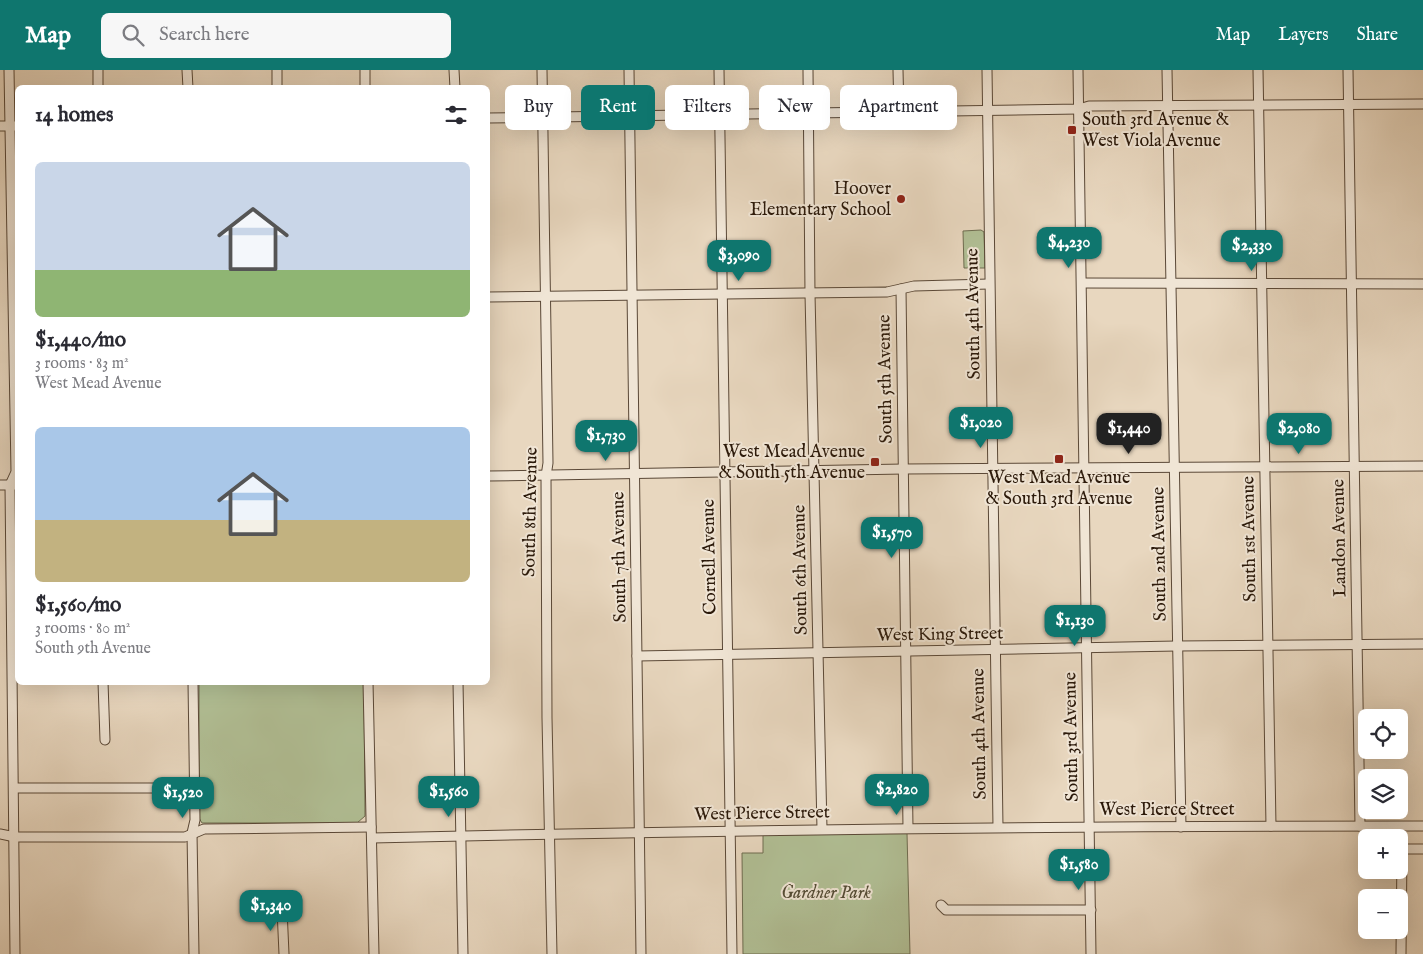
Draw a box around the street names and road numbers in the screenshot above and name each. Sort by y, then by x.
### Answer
street label: South 4th Avenue [961,248,987,380]
street label: South 5th Avenue [873,314,899,444]
street label: South 8th Avenue [518,447,544,577]
street label: South 1st Avenue [1237,476,1263,602]
street label: Landon Avenue [1327,479,1353,597]
street label: South 2nd Avenue [1147,487,1173,621]
street label: South 7th Avenue [607,491,633,623]
street label: Cornell Avenue [697,499,723,615]
street label: South 6th Avenue [788,505,814,635]
street label: West King Street [876,622,1004,648]
street label: South 4th Avenue [967,668,993,800]
street label: South 3rd Avenue [1059,672,1085,802]
street label: West Pierce Street [1099,799,1235,822]
street label: West Pierce Street [694,801,830,827]

